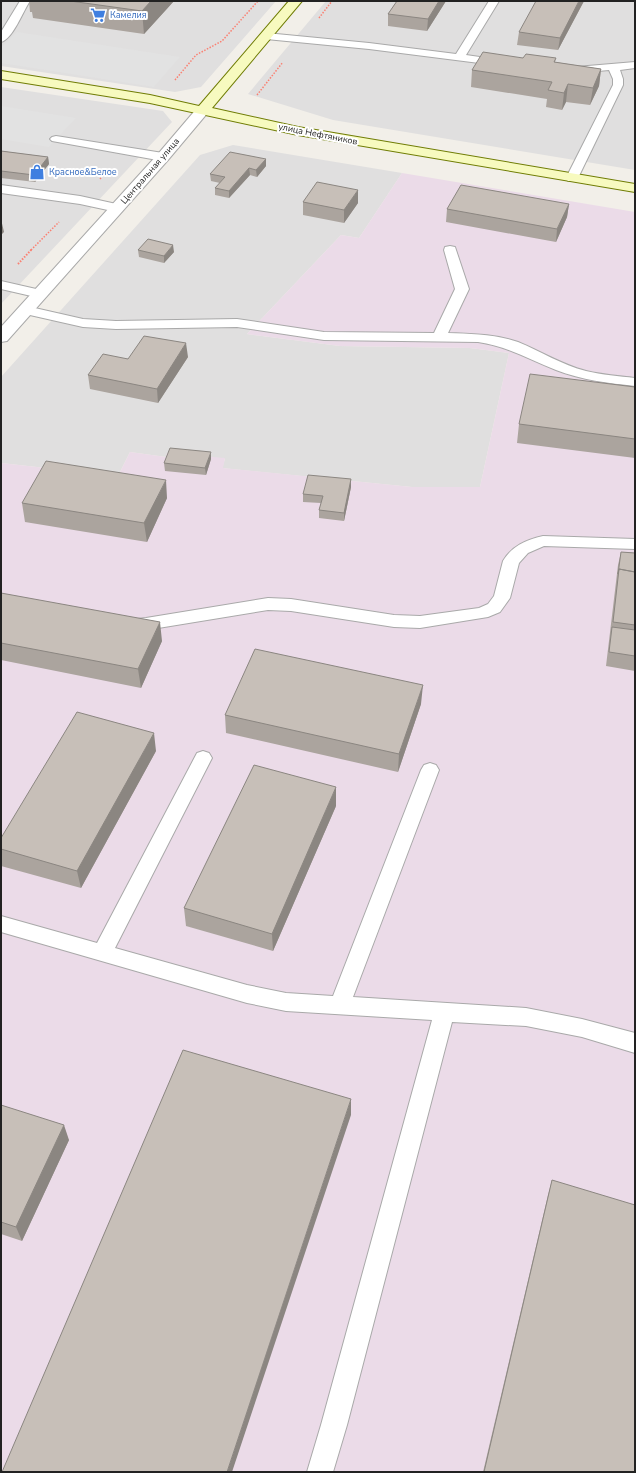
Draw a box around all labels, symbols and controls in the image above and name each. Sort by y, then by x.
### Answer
supermarket icon: Камелия [89,6,107,24]
place label: Камелия [110,9,147,21]
street label: улица Нефтяников [277,120,359,148]
street label: Центральная улица [118,135,182,207]
shop icon: Красное&Белое [28,163,46,181]
place label: Красное&Белое [49,166,117,178]

